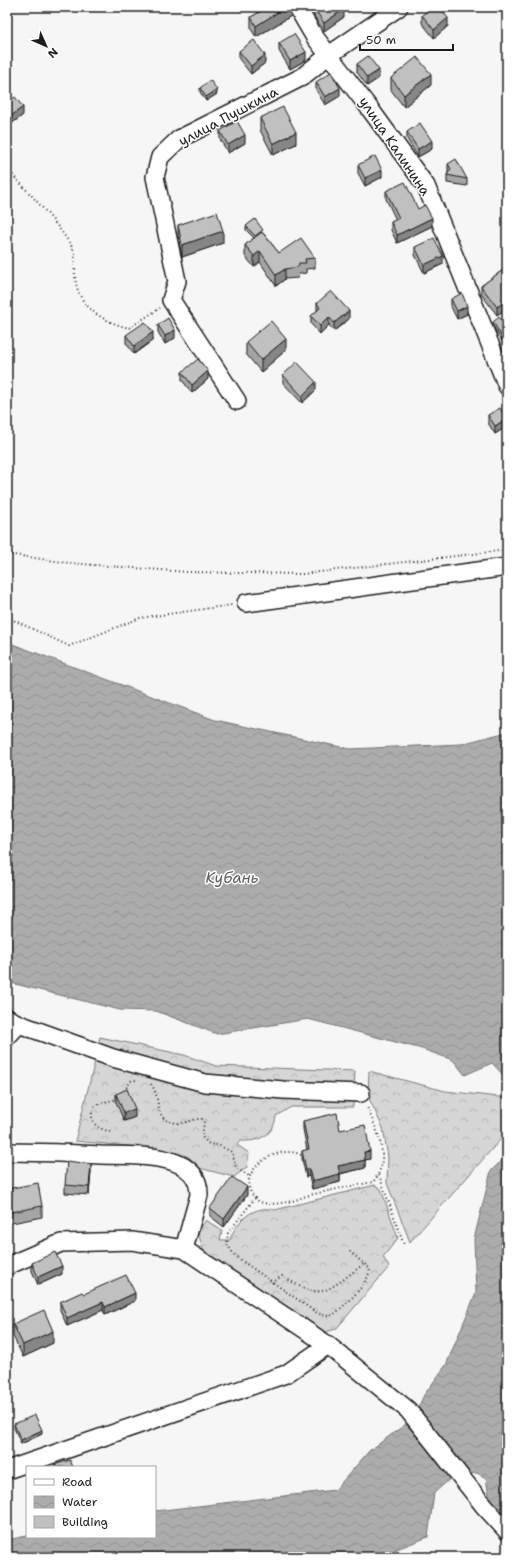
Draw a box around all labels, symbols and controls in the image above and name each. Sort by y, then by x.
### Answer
north arrow [26,26,66,66]
scale bar [360,26,453,52]
text: 50 m [366,32,396,48]
text: N [44,44,61,61]
street label: улица Пушкина [175,82,281,150]
street label: улица Калинина [355,93,435,199]
water label: Кубань [206,868,259,888]
legend [26,1466,156,1538]
text: Road [62,1474,93,1490]
text: Water [62,1494,98,1510]
text: Building [62,1514,108,1530]

